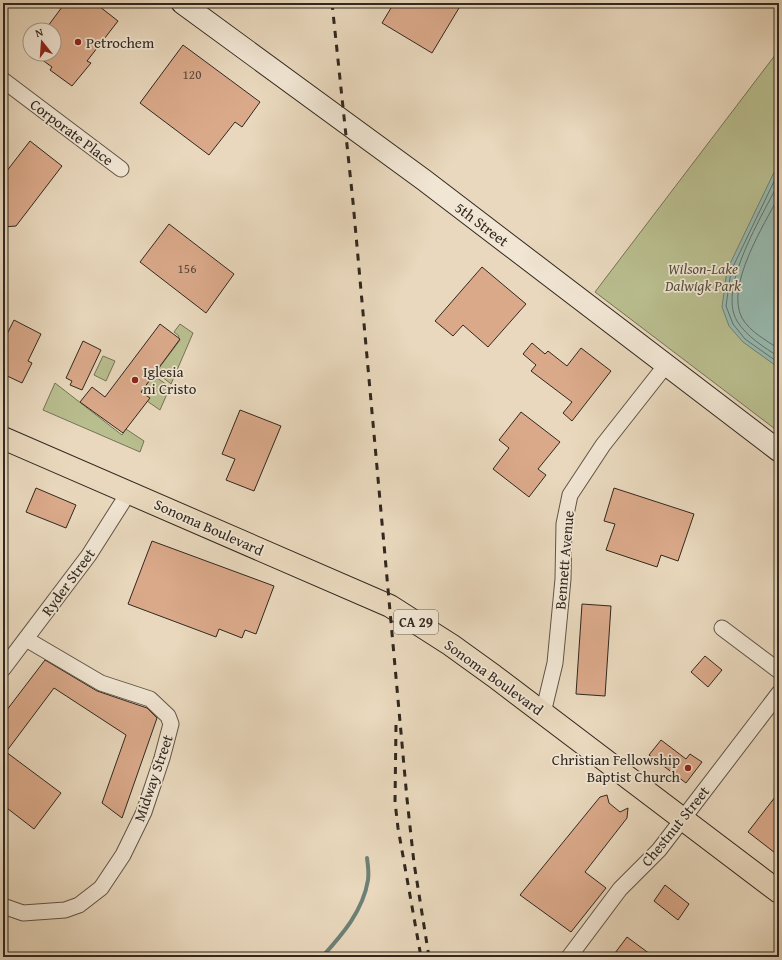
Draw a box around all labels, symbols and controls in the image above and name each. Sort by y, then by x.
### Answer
north arrow [22,22,62,62]
text: N [33,24,46,41]
place label: Petrochem [86,32,155,53]
marker: Petrochem [73,37,83,47]
house number: 120 [183,65,201,84]
street label: Corporate Place [26,94,118,170]
street label: 5th Street [451,197,514,252]
park label: Wilson-Lake Dalwigk Park [664,258,741,296]
house number: 156 [178,259,196,278]
place label: Iglesia ni Cristo [143,361,197,399]
marker: Iglesia ni Cristo [130,375,140,385]
street label: Sonoma Boulevard [151,494,267,560]
street label: Bennett Avenue [549,510,579,610]
street label: Ryder Street [36,543,100,620]
road number: CA 29 [394,610,438,634]
street label: Sonoma Boulevard [440,634,548,720]
street label: Midway Street [128,731,178,824]
place label: Christian Fellowship Baptist Church [552,749,681,787]
marker: Christian Fellowship Baptist Church [683,763,693,773]
street label: Chestnut Street [636,781,714,871]

